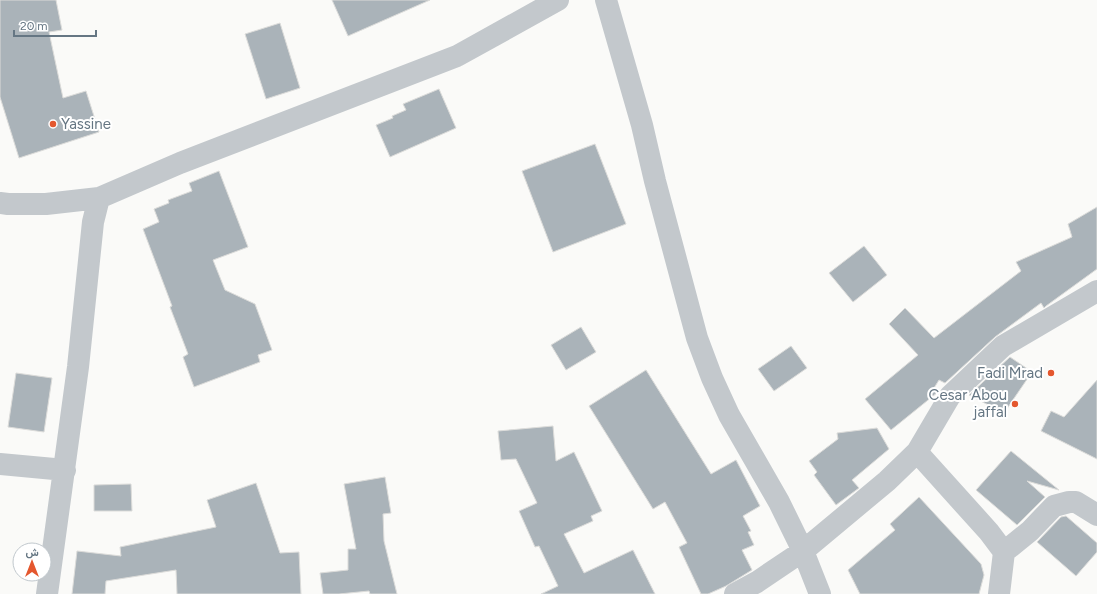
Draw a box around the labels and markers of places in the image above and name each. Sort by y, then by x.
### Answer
place label: Yassine [61,115,111,133]
marker: Yassine [48,119,58,129]
place label: Fadi Mrad [977,364,1043,382]
marker: Fadi Mrad [1046,368,1056,378]
place label: Cesar Abou jaffal [929,386,1007,421]
marker: Cesar Abou jaffal [1010,399,1020,409]

